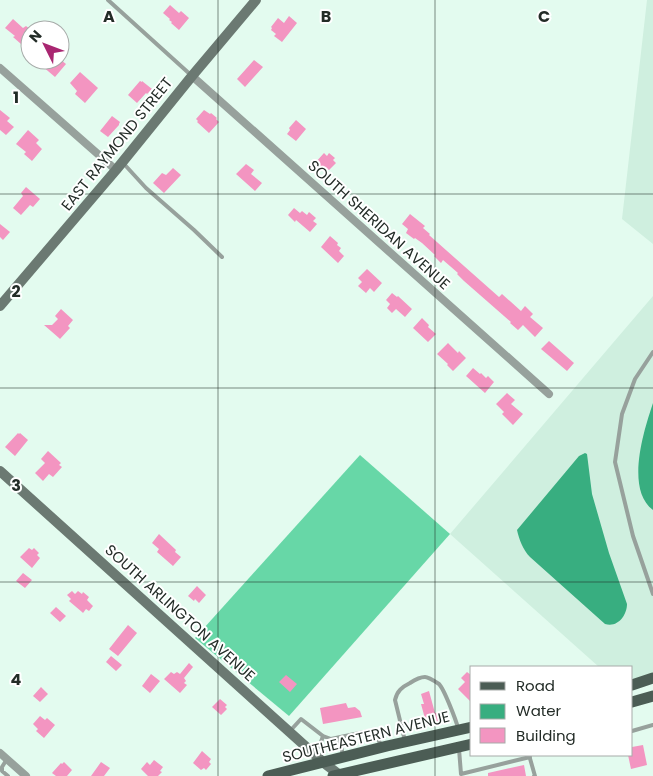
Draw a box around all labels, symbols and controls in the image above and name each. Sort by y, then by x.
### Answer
text: A [103,5,115,28]
text: B [321,5,331,28]
text: C [538,5,550,28]
north arrow [20,20,70,70]
text: N [24,26,46,47]
street label: EAST RAYMOND STREET [56,73,177,215]
text: 1 [13,86,19,109]
street label: SOUTH SHERIDAN AVENUE [304,155,455,294]
text: 2 [11,280,21,303]
text: 3 [11,474,21,497]
street label: SOUTH ARLINGTON AVENUE [101,539,260,686]
legend [470,666,633,756]
text: 4 [11,668,22,691]
text: Road [516,675,555,696]
text: Water [516,700,562,721]
street label: SOUTHEASTERN AVENUE [280,706,452,767]
text: Building [516,725,576,746]

